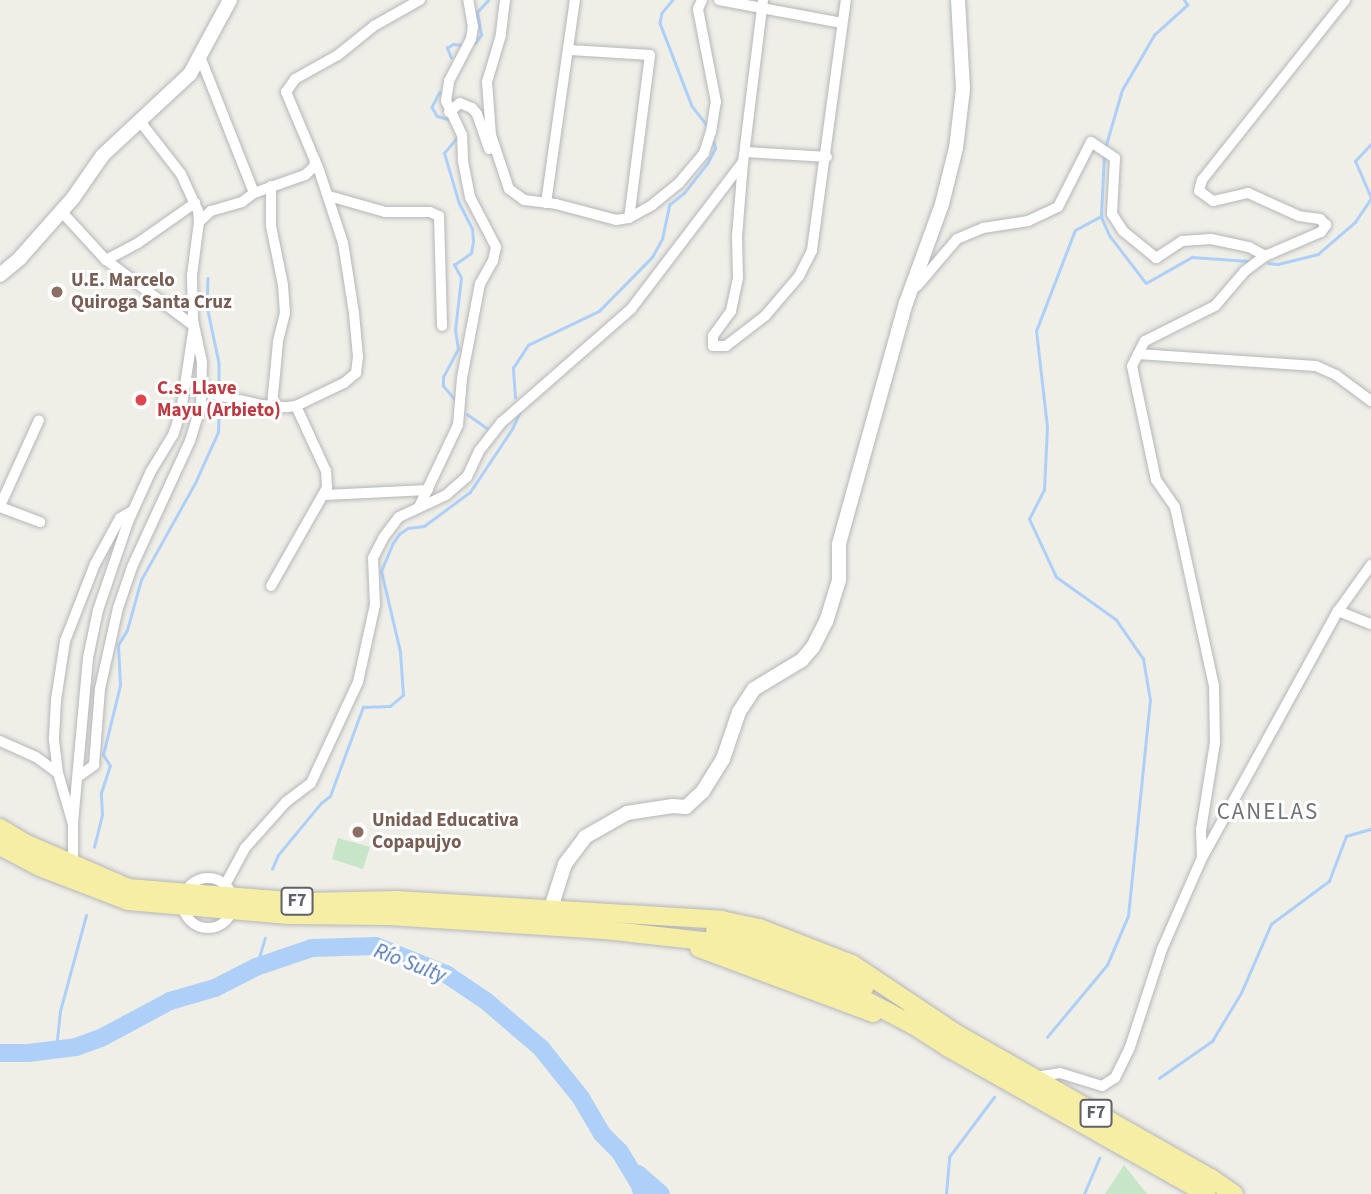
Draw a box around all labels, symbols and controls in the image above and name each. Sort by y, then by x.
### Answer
place label: U.E. Marcelo Quiroga Santa Cruz [71,270,232,314]
marker: U.E. Marcelo Quiroga Santa Cruz [49,284,65,300]
place label: C.s. Llave Mayu (Arbieto) [157,378,281,422]
marker: C.s. Llave Mayu (Arbieto) [131,390,151,410]
district label: CANELAS [1218,798,1318,826]
place label: Unidad Educativa Copapujyo [372,810,519,854]
marker: Unidad Educativa Copapujyo [350,824,366,840]
road number: F7 [280,887,314,916]
water label: Río Sulty [371,938,449,988]
road number: F7 [1078,1098,1114,1128]

